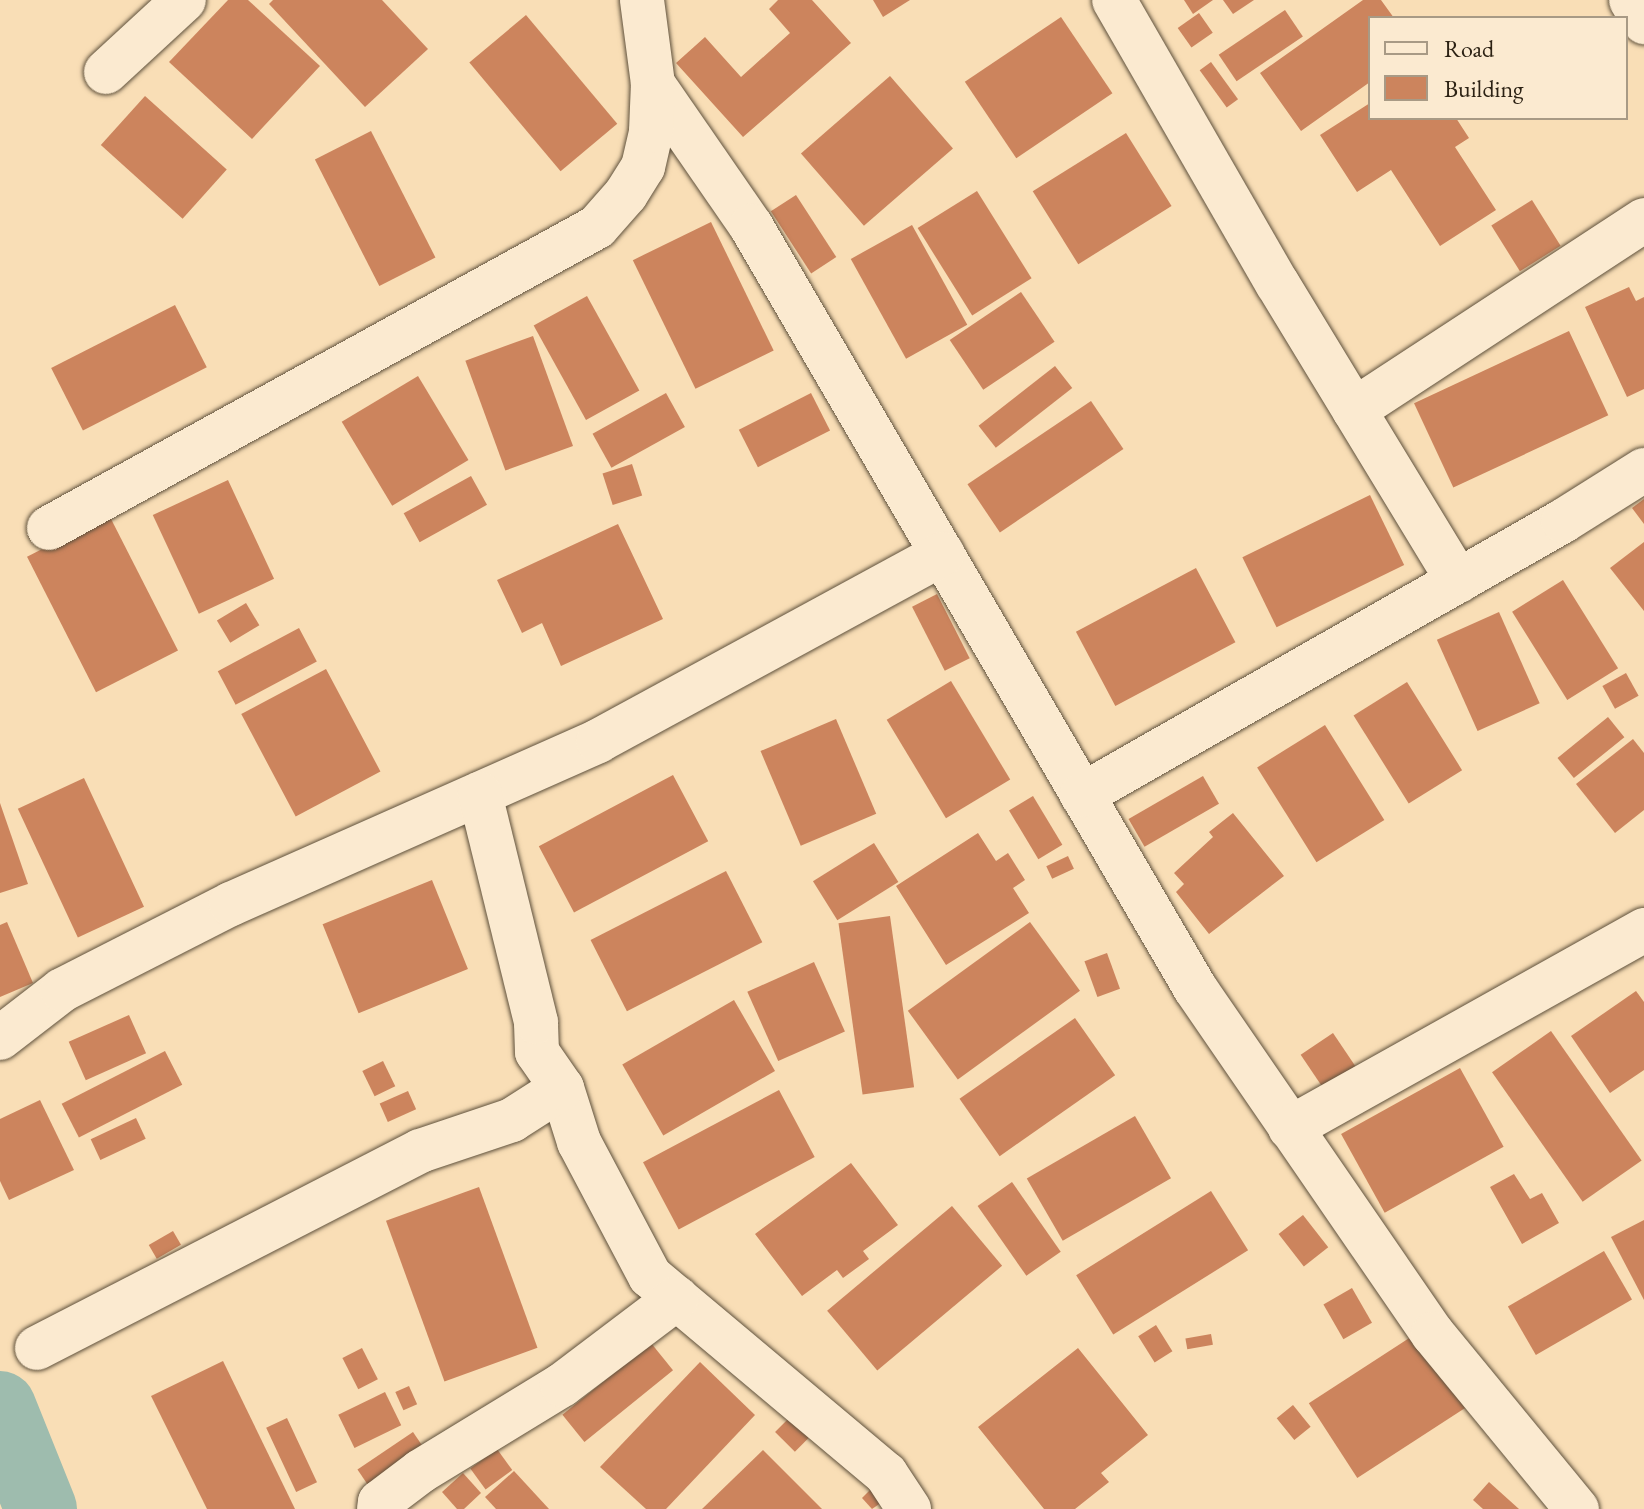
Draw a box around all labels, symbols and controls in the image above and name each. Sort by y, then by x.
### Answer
legend [1368,16,1628,120]
text: Road [1444,33,1494,64]
text: Building [1444,73,1524,104]

